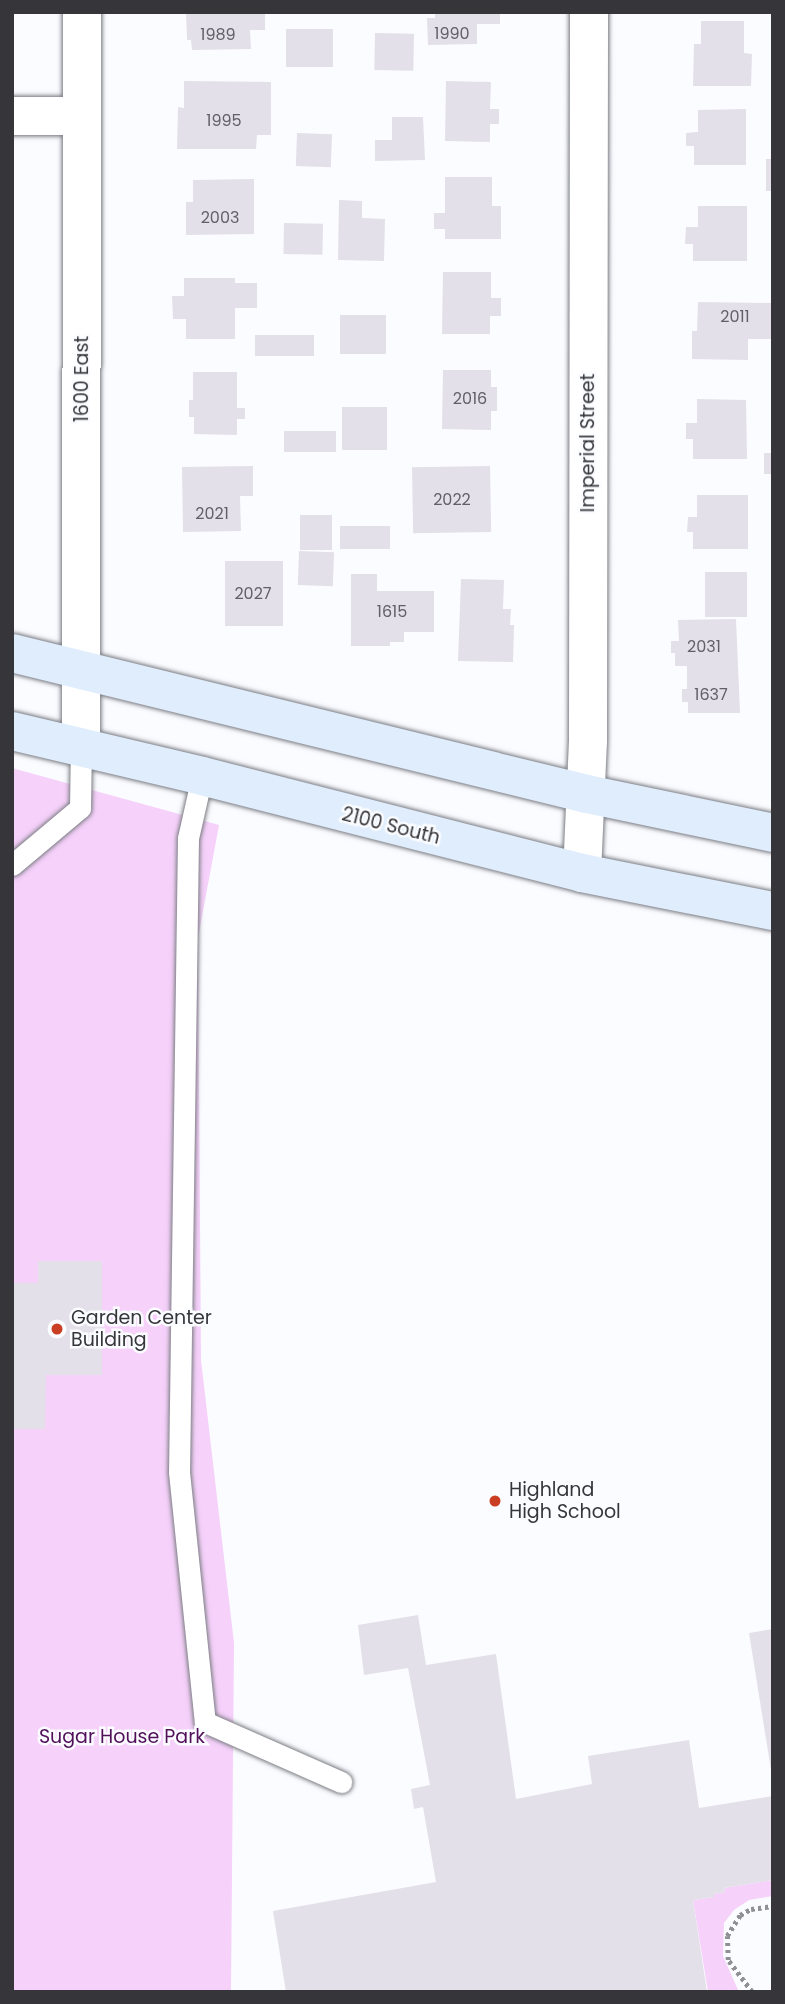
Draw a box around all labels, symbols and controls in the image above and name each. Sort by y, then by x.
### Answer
house number: 1990 [434,24,470,44]
house number: 1989 [200,25,236,45]
house number: 1995 [206,111,242,131]
house number: 2003 [201,208,239,228]
house number: 2011 [720,307,750,327]
street label: 1600 East [71,336,93,422]
street label: Imperial Street [577,374,599,512]
house number: 2016 [453,389,487,409]
house number: 2022 [433,490,471,510]
house number: 2021 [195,504,229,524]
house number: 2027 [234,584,272,604]
house number: 1615 [377,602,407,622]
house number: 2031 [687,637,721,657]
house number: 1637 [694,685,728,705]
street label: 2100 South [339,803,443,849]
place label: Garden Center Building [71,1307,212,1351]
marker: Garden Center Building [49,1321,65,1337]
place label: Highland High School [509,1479,621,1523]
marker: Highland High School [487,1493,503,1509]
park label: Sugar House Park [39,1726,205,1748]

